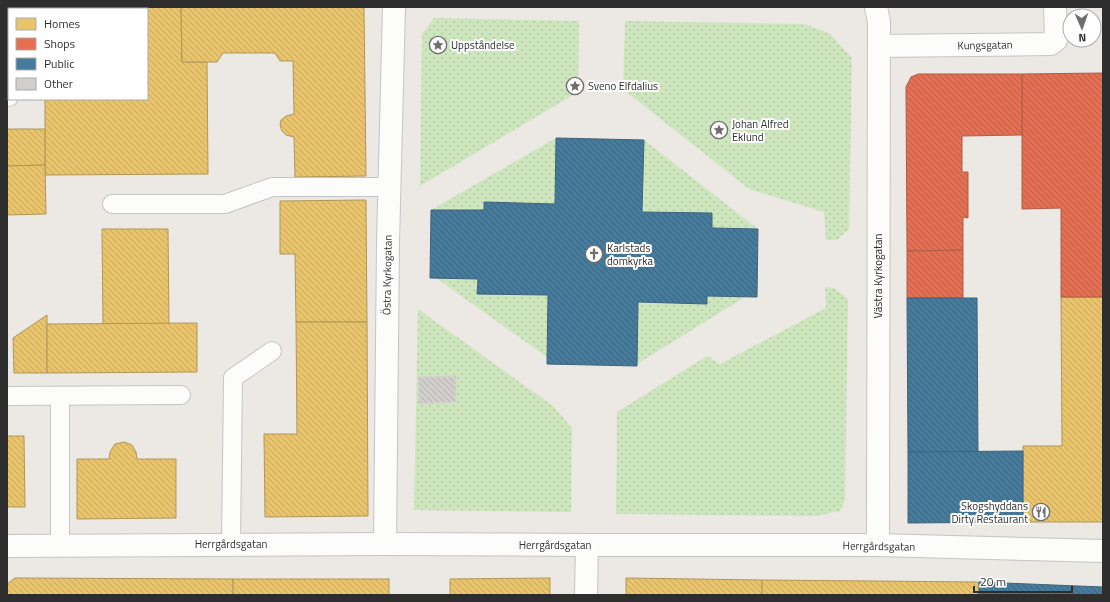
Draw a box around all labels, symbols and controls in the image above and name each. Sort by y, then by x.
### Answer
legend [8,8,148,100]
north arrow [1062,8,1102,48]
text: Homes [44,14,80,33]
text: N [1078,30,1086,46]
text: Shops [44,34,76,53]
place icon: Uppståndelse [428,35,448,55]
place label: Uppståndelse [451,37,515,53]
street label: Kungsgatan [957,37,1013,53]
text: Public [44,54,74,73]
text: Other [44,74,73,93]
place icon: Sveno Elfdalius [565,76,585,96]
place label: Sveno Elfdalius [588,78,658,94]
place label: Johan Alfred Eklund [732,116,789,145]
place icon: Johan Alfred Eklund [709,120,729,140]
street label: Västra Kyrkogatan [870,234,886,318]
street label: Östra Kyrkogatan [378,235,396,315]
place label: Karlstads domkyrka [607,240,653,269]
church icon: Karlstads domkyrka [584,244,604,264]
place label: Skogshyddans Dirty Restaurant [951,498,1028,527]
restaurant icon: Skogshyddans Dirty Restaurant [1031,502,1051,522]
street label: Herrgårdsgatan [195,536,267,552]
street label: Herrgårdsgatan [519,537,591,553]
street label: Herrgårdsgatan [843,537,916,555]
scale bar [974,568,1072,594]
text: 20 m [980,572,1006,591]

